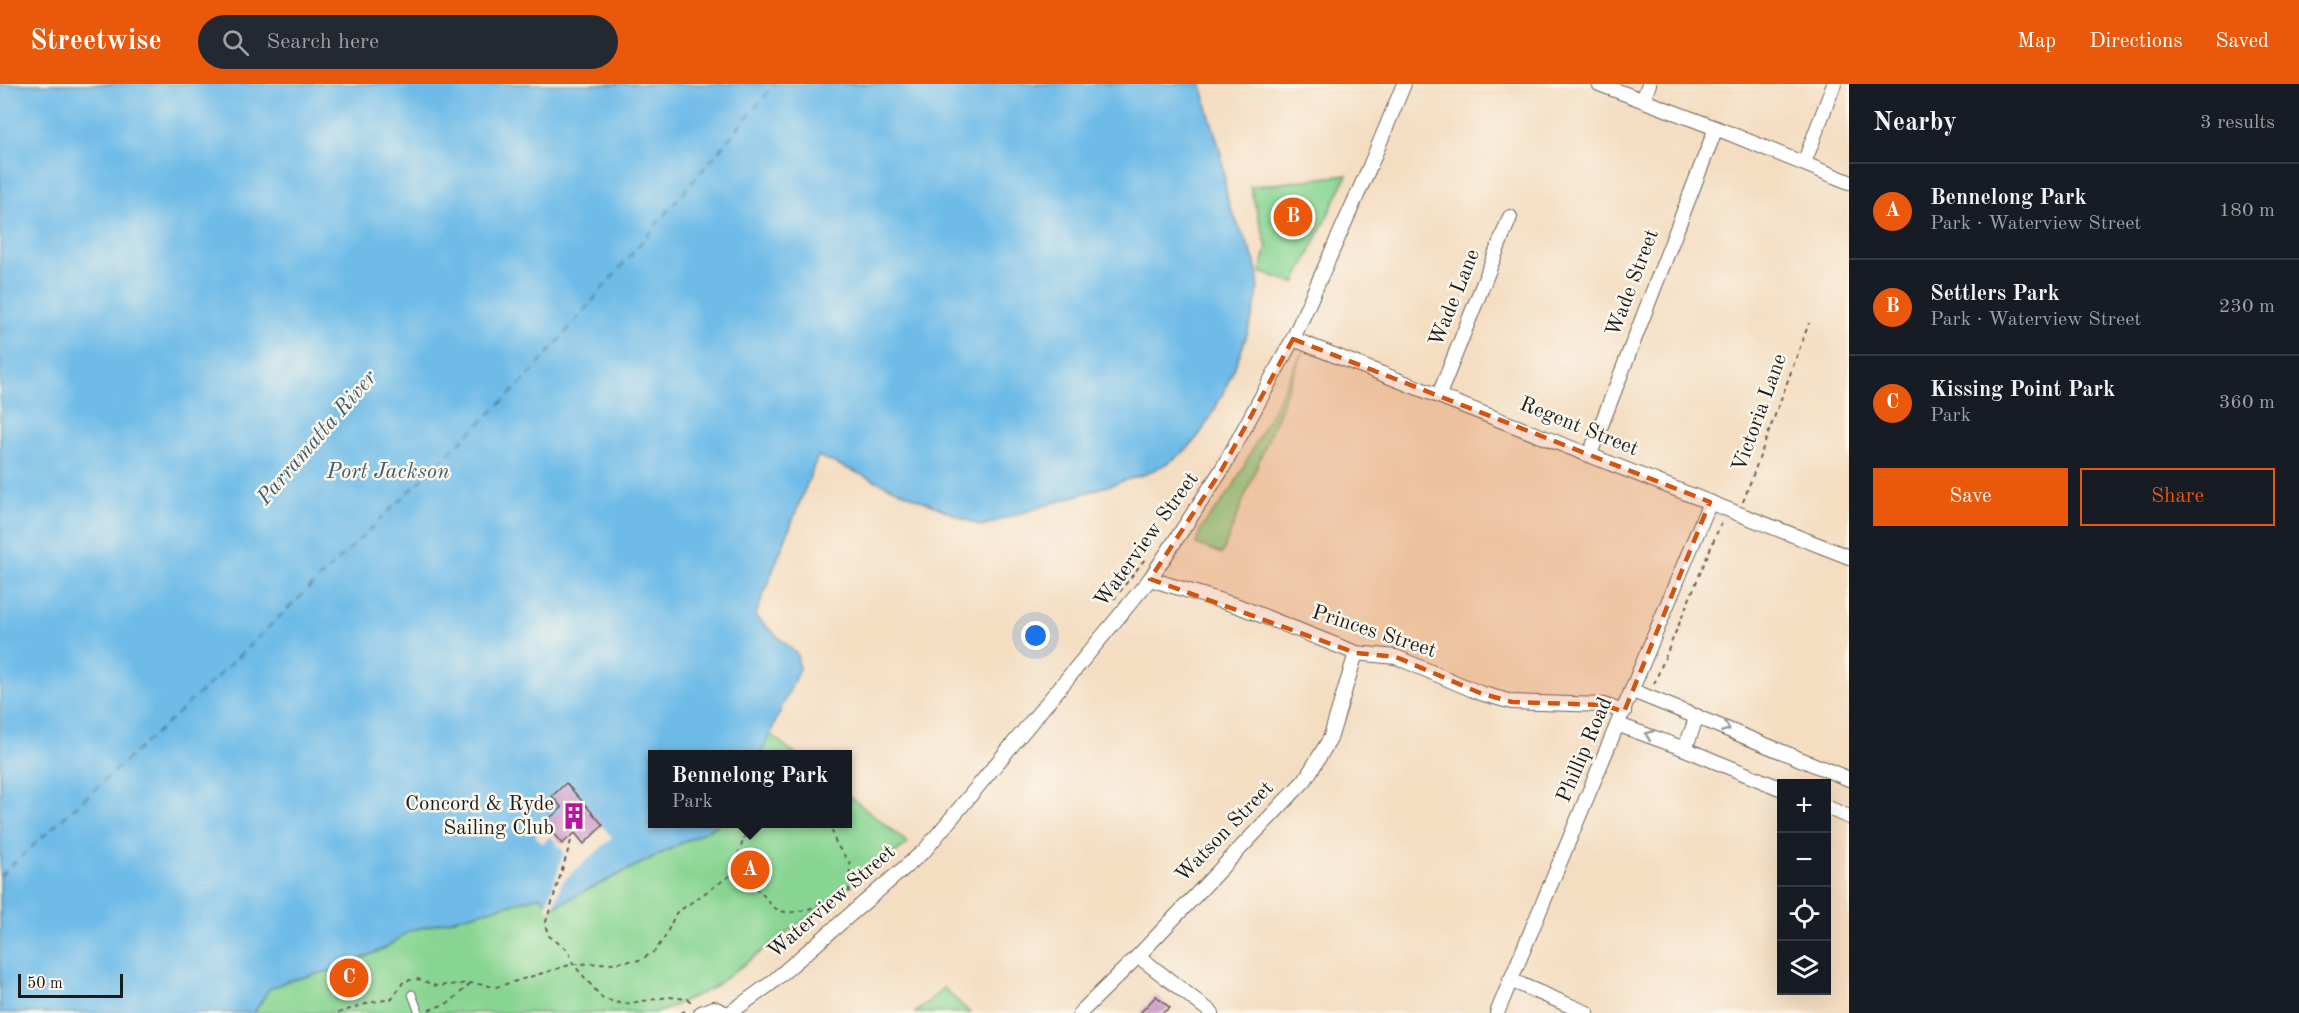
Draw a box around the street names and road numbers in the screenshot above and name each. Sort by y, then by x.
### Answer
street label: Wade Street [1603,226,1663,340]
street label: Wade Lane [1426,246,1484,350]
street label: Victoria Lane [1729,351,1791,475]
street label: Regent Street [1517,394,1641,460]
street label: Waterview Street [1091,469,1203,611]
street label: Princes Street [1309,602,1439,662]
street label: Phillip Road [1553,694,1617,806]
street label: Watson Street [1172,778,1278,886]
street label: Waterview Street [764,841,900,963]

